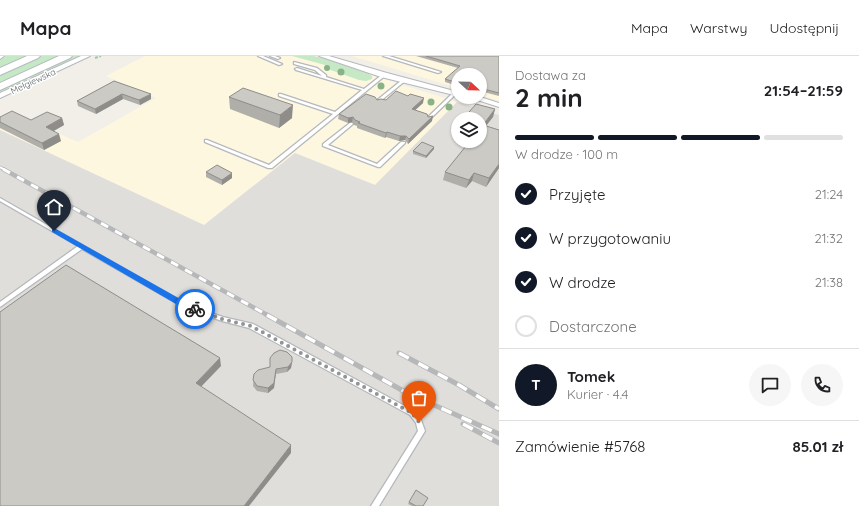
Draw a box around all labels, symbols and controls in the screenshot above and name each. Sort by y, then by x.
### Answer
text: Mapa [20,16,71,40]
text: Mapa [631,19,668,37]
text: Warstwy [690,19,748,37]
text: Udostępnij [770,19,839,37]
street label: Mełgiewska [9,66,57,96]
text: Dostawa za [515,67,586,83]
north arrow [451,68,487,104]
map controls [451,68,487,148]
text: 2 min [515,81,583,114]
text: 21:54–21:59 [764,81,843,100]
button: layers [451,112,487,148]
text: W drodze · 100 m [515,146,618,162]
icon: check [515,183,537,205]
text: Przyjęte [549,185,605,204]
text: 21:24 [815,186,843,202]
pin [37,190,71,231]
icon: home [43,196,65,218]
icon: check [515,227,537,249]
text: W przygotowaniu [549,229,671,248]
text: 21:32 [815,230,843,246]
icon: check [515,271,537,293]
text: W drodze [549,273,616,292]
text: 21:38 [815,274,843,290]
courier [175,289,215,329]
icon: bike [184,298,206,320]
text: Dostarczone [549,317,637,336]
button: chat [749,364,791,406]
button: phone [801,364,843,406]
text: Tomek [567,367,615,386]
text: T [531,375,541,394]
pin [402,381,436,422]
text: Kurier · 4.4 [567,386,628,402]
icon: bag [408,387,430,409]
text: Zamówienie #5768 [515,437,645,456]
text: 85.01 zł [792,437,843,456]

